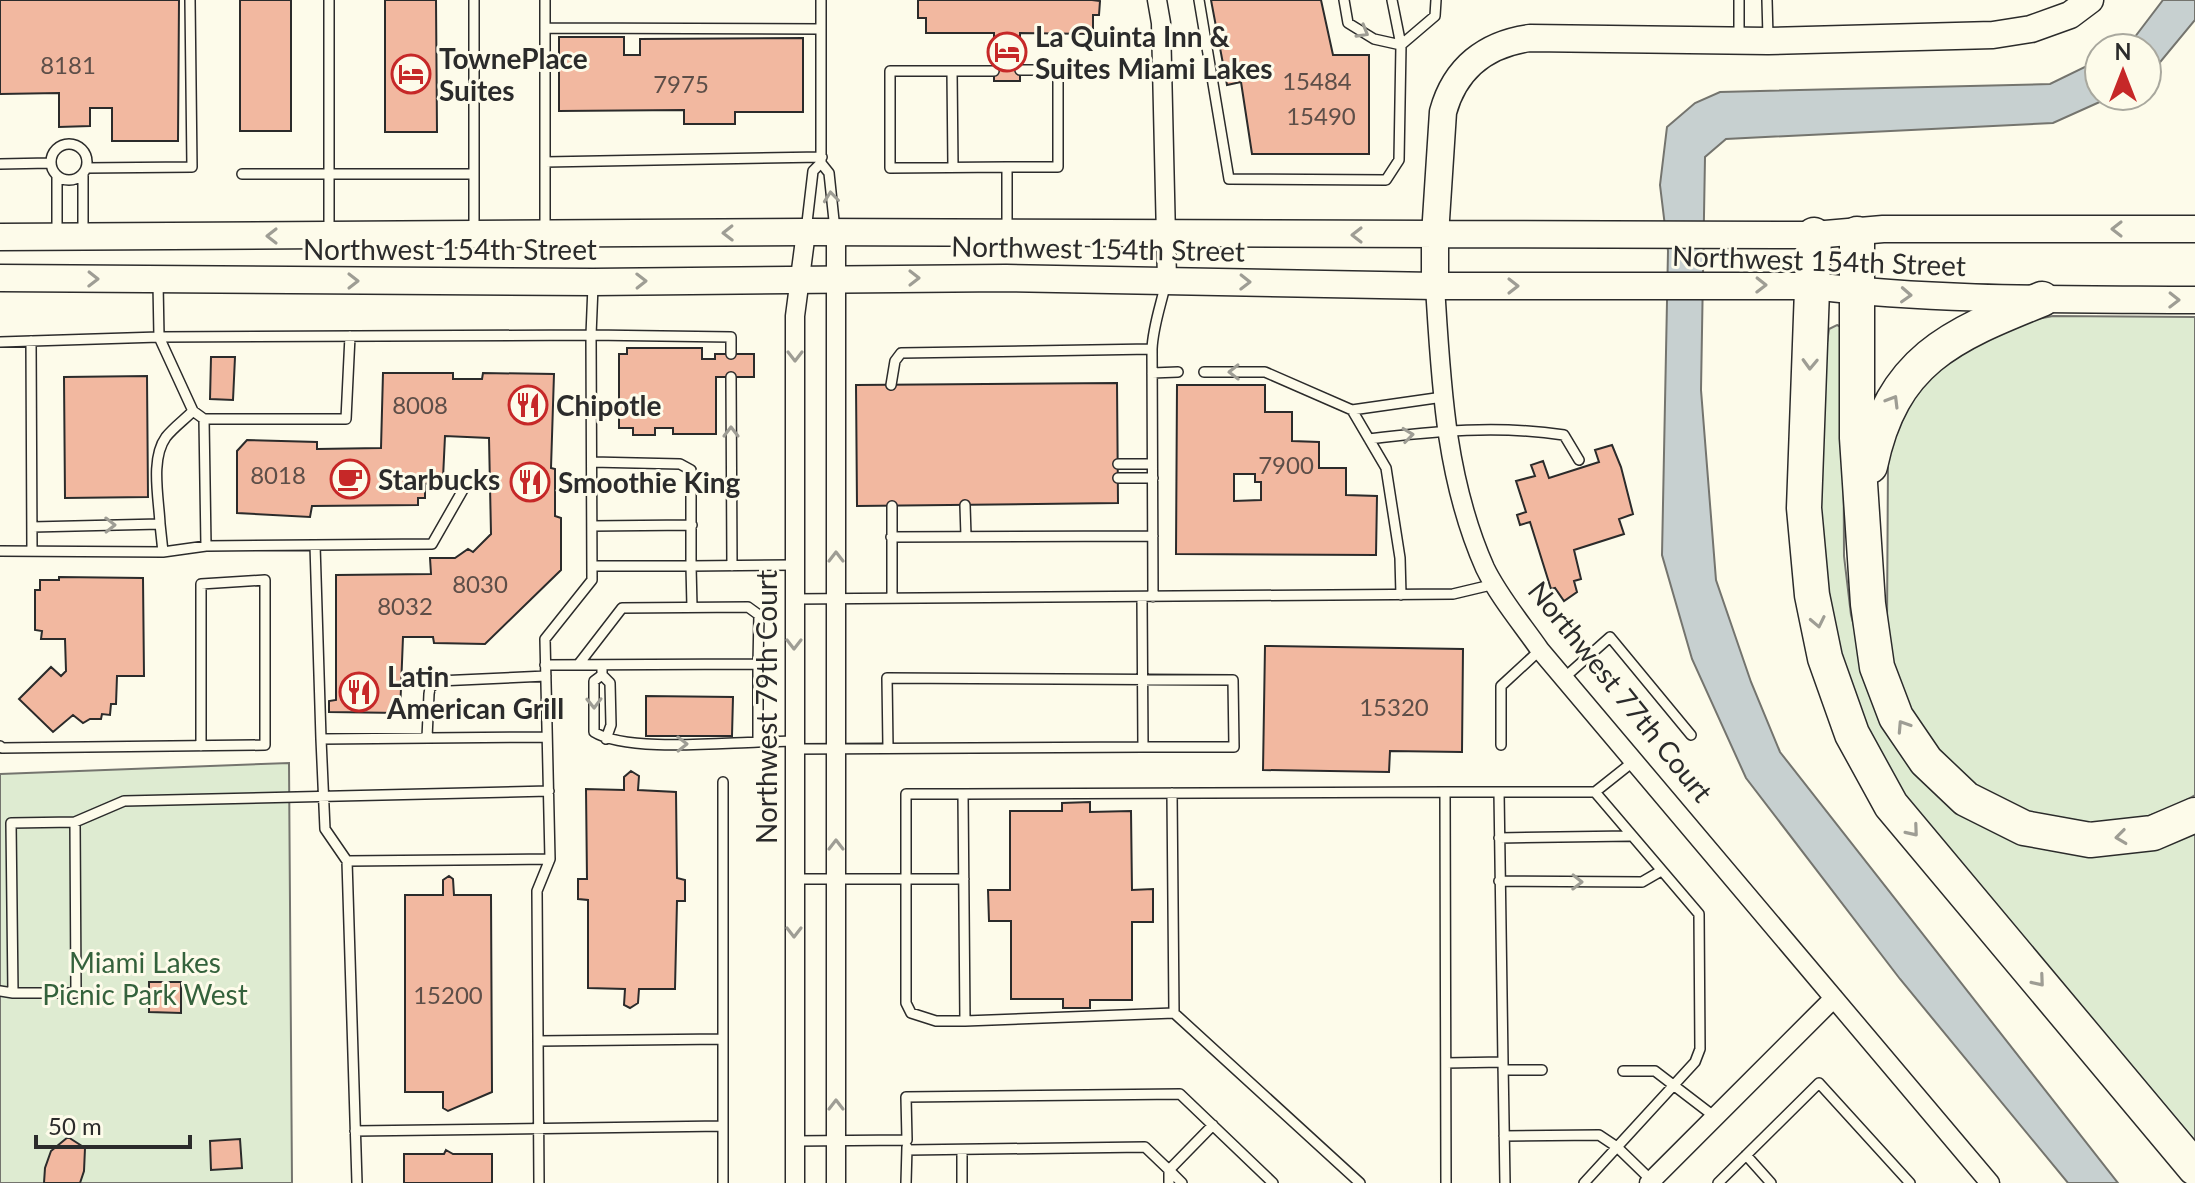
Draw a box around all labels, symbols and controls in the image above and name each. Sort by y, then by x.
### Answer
place label: La Quinta Inn & Suites Miami Lakes [1035,19,1273,85]
one-way arrow [1354,22,1369,38]
hotel icon: La Quinta Inn & Suites Miami Lakes [986,31,1028,73]
north arrow [2083,32,2163,112]
text: N [2115,38,2131,65]
place label: TownePlace Suites [439,41,588,107]
house number: 8181 [40,50,96,79]
hotel icon: TownePlace Suites [390,53,432,95]
house number: 15484 [1282,66,1352,95]
house number: 7975 [653,69,709,98]
house number: 15490 [1286,101,1356,130]
one-way arrow [823,190,840,203]
one-way arrow [2110,220,2123,238]
one-way arrow [721,224,734,242]
one-way arrow [1350,226,1363,244]
one-way arrow [265,227,278,244]
street label: Northwest 154th Street [951,228,1245,268]
street label: Northwest 154th Street [303,232,597,266]
street label: Northwest 154th Street [1672,238,1966,282]
one-way arrow [908,269,921,287]
one-way arrow [87,270,100,288]
one-way arrow [347,272,360,290]
one-way arrow [635,273,648,290]
one-way arrow [1239,273,1252,290]
one-way arrow [1755,276,1768,294]
one-way arrow [1507,277,1520,295]
one-way arrow [1900,286,1913,303]
one-way arrow [2168,291,2181,309]
one-way arrow [786,350,804,363]
one-way arrow [1802,358,1819,371]
one-way arrow [1227,363,1240,381]
restaurant icon: Chipotle [507,384,549,426]
place label: Chipotle [556,388,662,422]
house number: 8008 [392,390,448,419]
one-way arrow [1883,395,1899,409]
one-way arrow [722,425,740,438]
one-way arrow [1401,426,1414,443]
house number: 7900 [1258,450,1314,479]
cafe icon: Starbucks [329,458,371,500]
house number: 8018 [250,460,306,489]
restaurant icon: Smoothie King [509,461,551,503]
place label: Starbucks [378,462,500,496]
place label: Smoothie King [558,465,741,499]
one-way arrow [104,516,117,534]
one-way arrow [827,550,845,563]
house number: 8030 [452,569,508,598]
street label: Northwest 79th Court [749,570,783,844]
street label: Northwest 77th Court [1522,574,1720,808]
house number: 8032 [377,591,433,620]
one-way arrow [1809,615,1826,629]
one-way arrow [785,638,803,651]
place label: Latin American Grill [386,659,564,725]
restaurant icon: Latin American Grill [338,671,380,713]
house number: 15320 [1359,692,1429,721]
one-way arrow [585,697,603,710]
one-way arrow [1897,720,1912,735]
one-way arrow [676,735,689,753]
one-way arrow [1903,821,1918,836]
one-way arrow [2114,828,2127,845]
one-way arrow [827,838,845,851]
one-way arrow [1571,873,1584,891]
one-way arrow [785,926,803,939]
park label: Miami Lakes Picnic Park West [42,945,248,1011]
one-way arrow [2030,972,2044,987]
house number: 15200 [413,980,483,1009]
one-way arrow [827,1098,845,1111]
scale bar [36,1099,190,1149]
text: 50 m [48,1111,102,1140]

